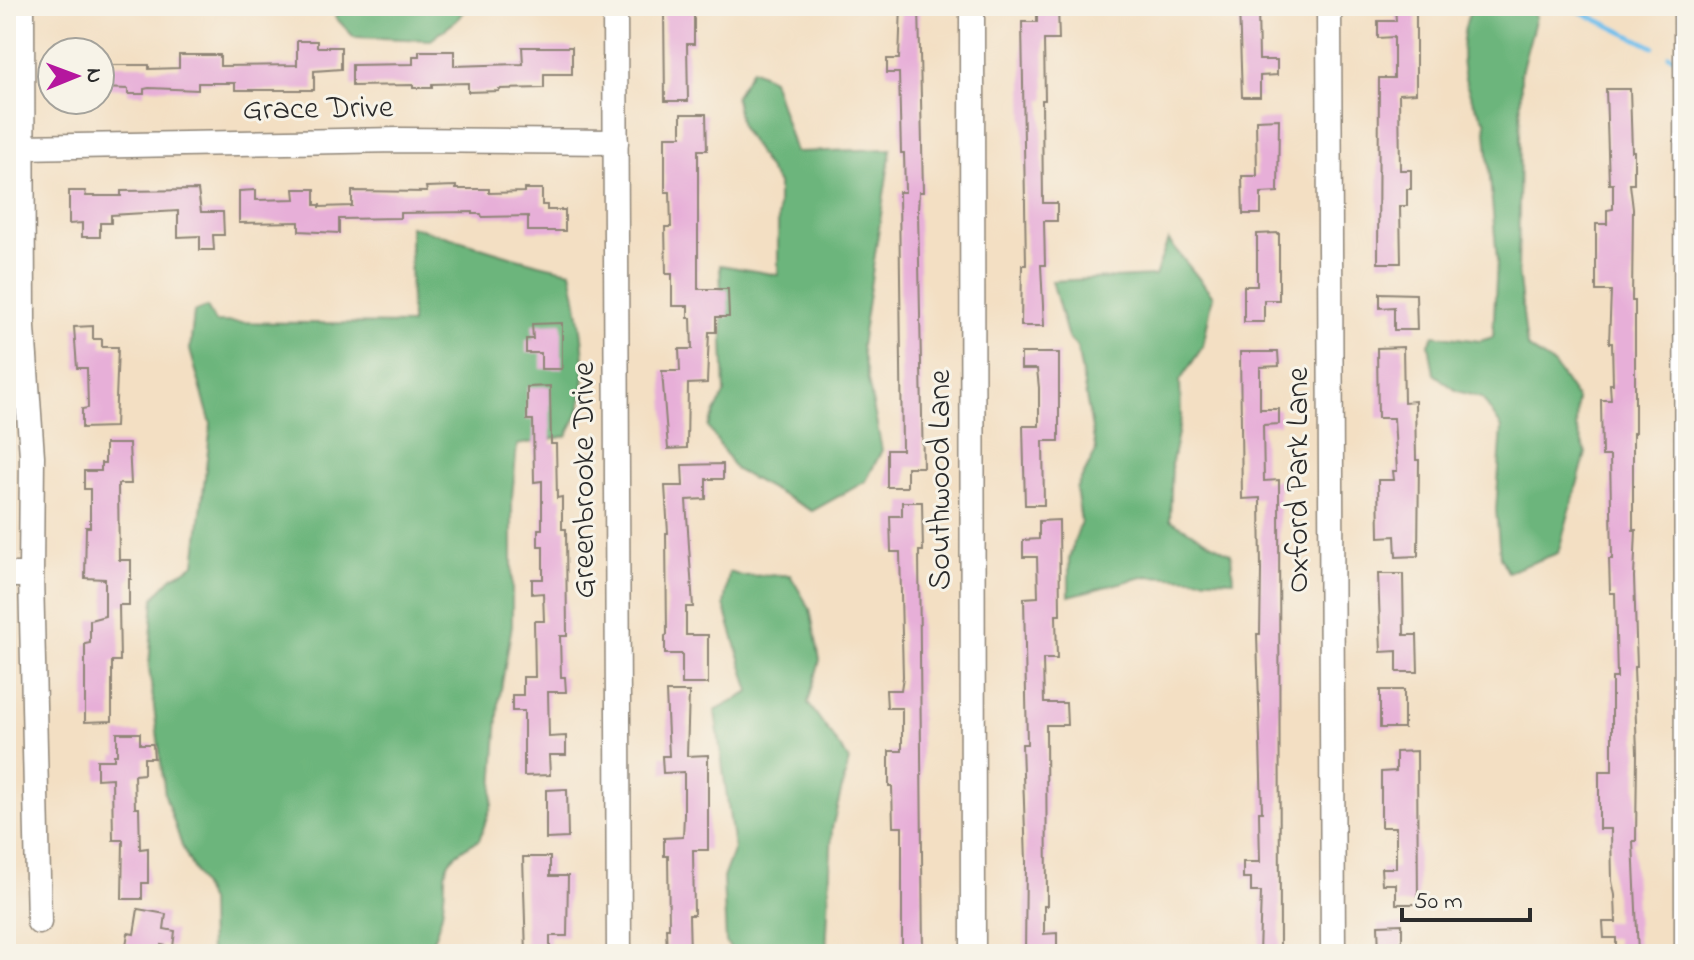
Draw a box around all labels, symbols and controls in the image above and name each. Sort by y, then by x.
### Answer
north arrow [36,36,116,116]
text: N [77,68,109,83]
street label: Grace Drive [242,85,394,135]
street label: Greenbrooke Drive [562,361,609,598]
street label: Oxford Park Lane [1276,366,1323,593]
street label: Southwood Lane [918,369,965,590]
scale bar [1402,872,1530,922]
text: 50 m [1414,885,1463,920]

